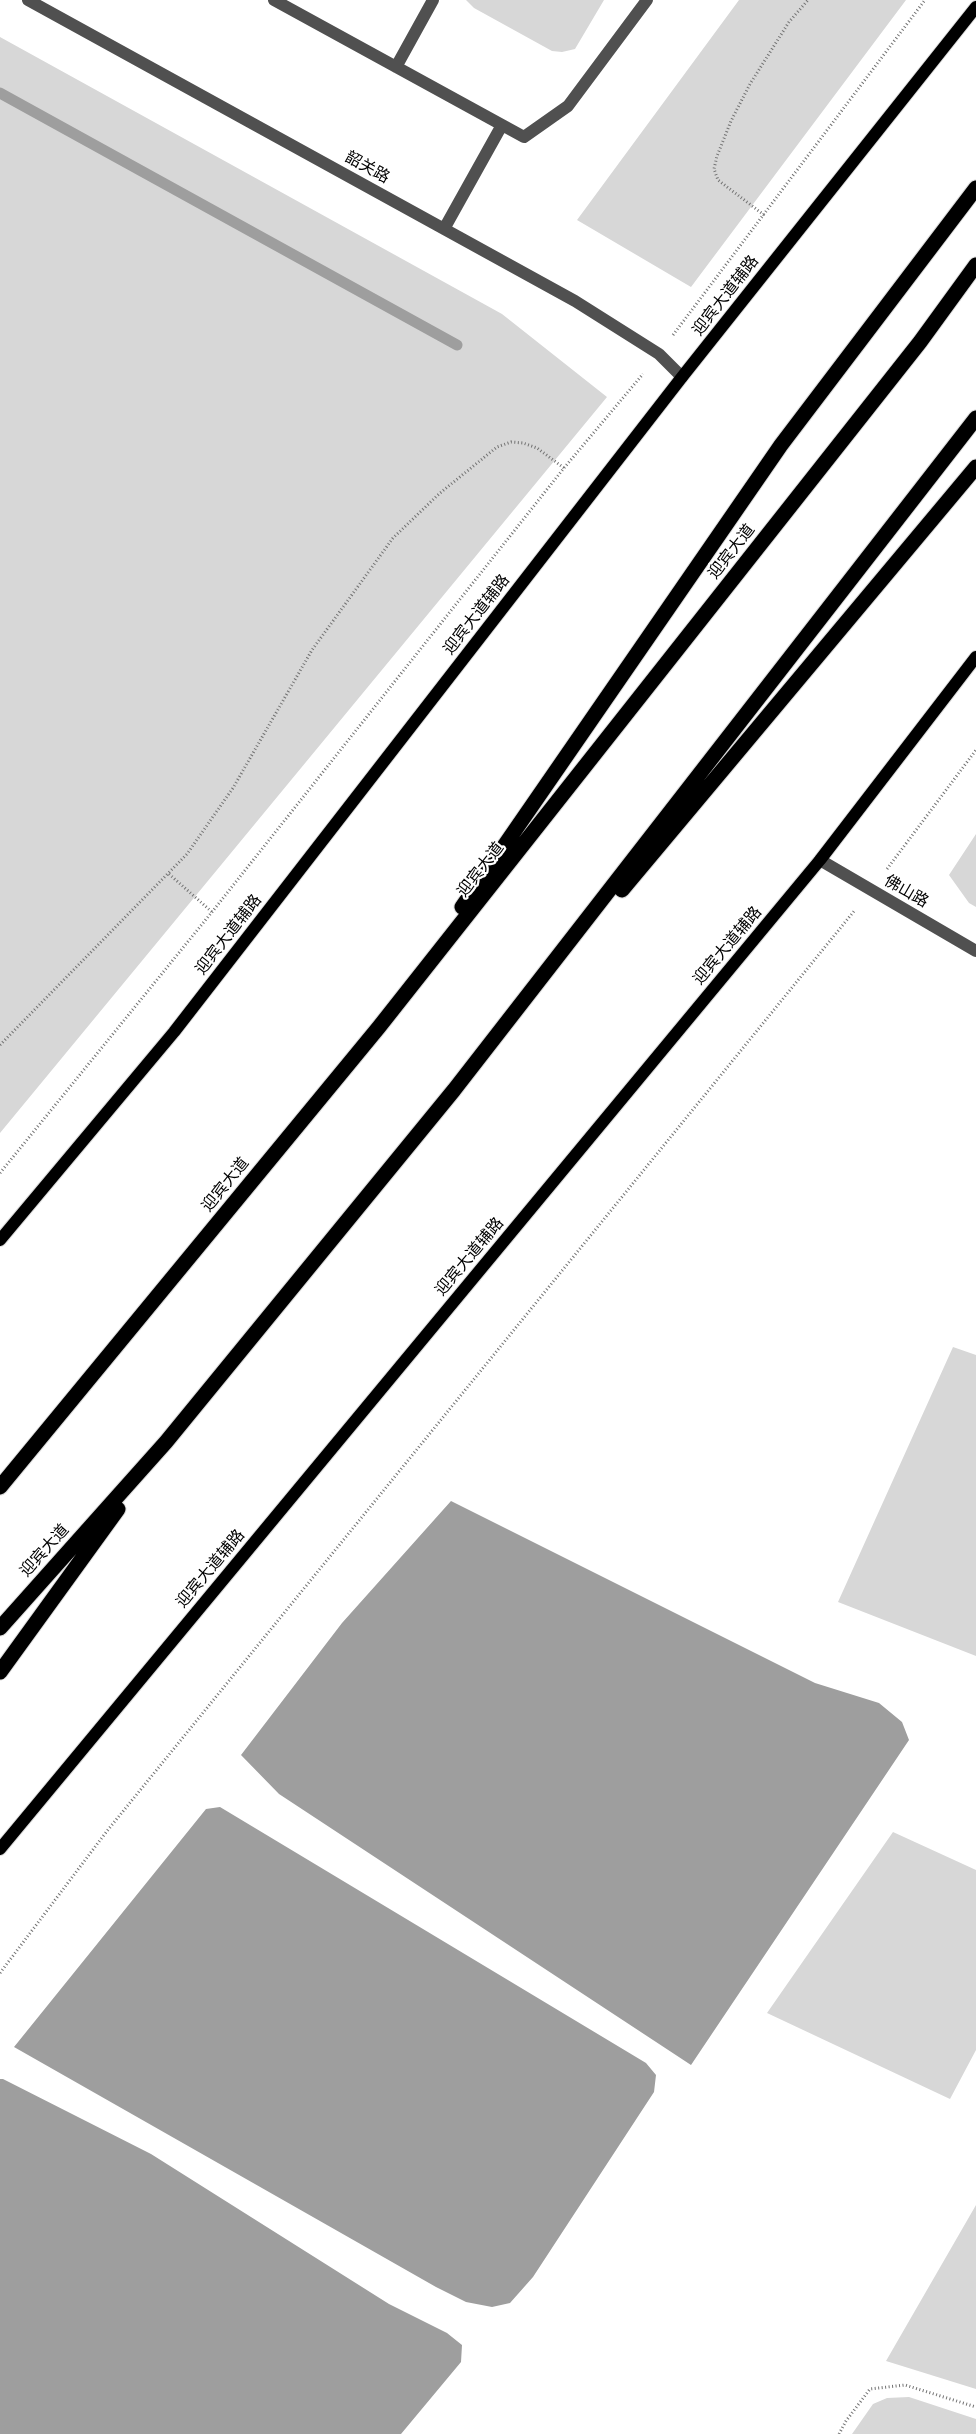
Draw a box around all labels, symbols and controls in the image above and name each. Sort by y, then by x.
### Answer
street label: 韶关路 [341,148,393,188]
street label: 迎宾大道辅路 [689,252,763,340]
street label: 迎宾大道 [705,521,759,583]
street label: 迎宾大道辅路 [440,571,514,659]
street label: 迎宾大道 [454,839,508,901]
street label: 佛山路 [880,872,932,912]
street label: 迎宾大道辅路 [192,891,266,979]
street label: 迎宾大道辅路 [690,903,766,989]
street label: 迎宾大道 [198,1154,254,1216]
street label: 迎宾大道辅路 [432,1214,508,1300]
street label: 迎宾大道 [16,1521,74,1581]
street label: 迎宾大道辅路 [173,1526,249,1612]

